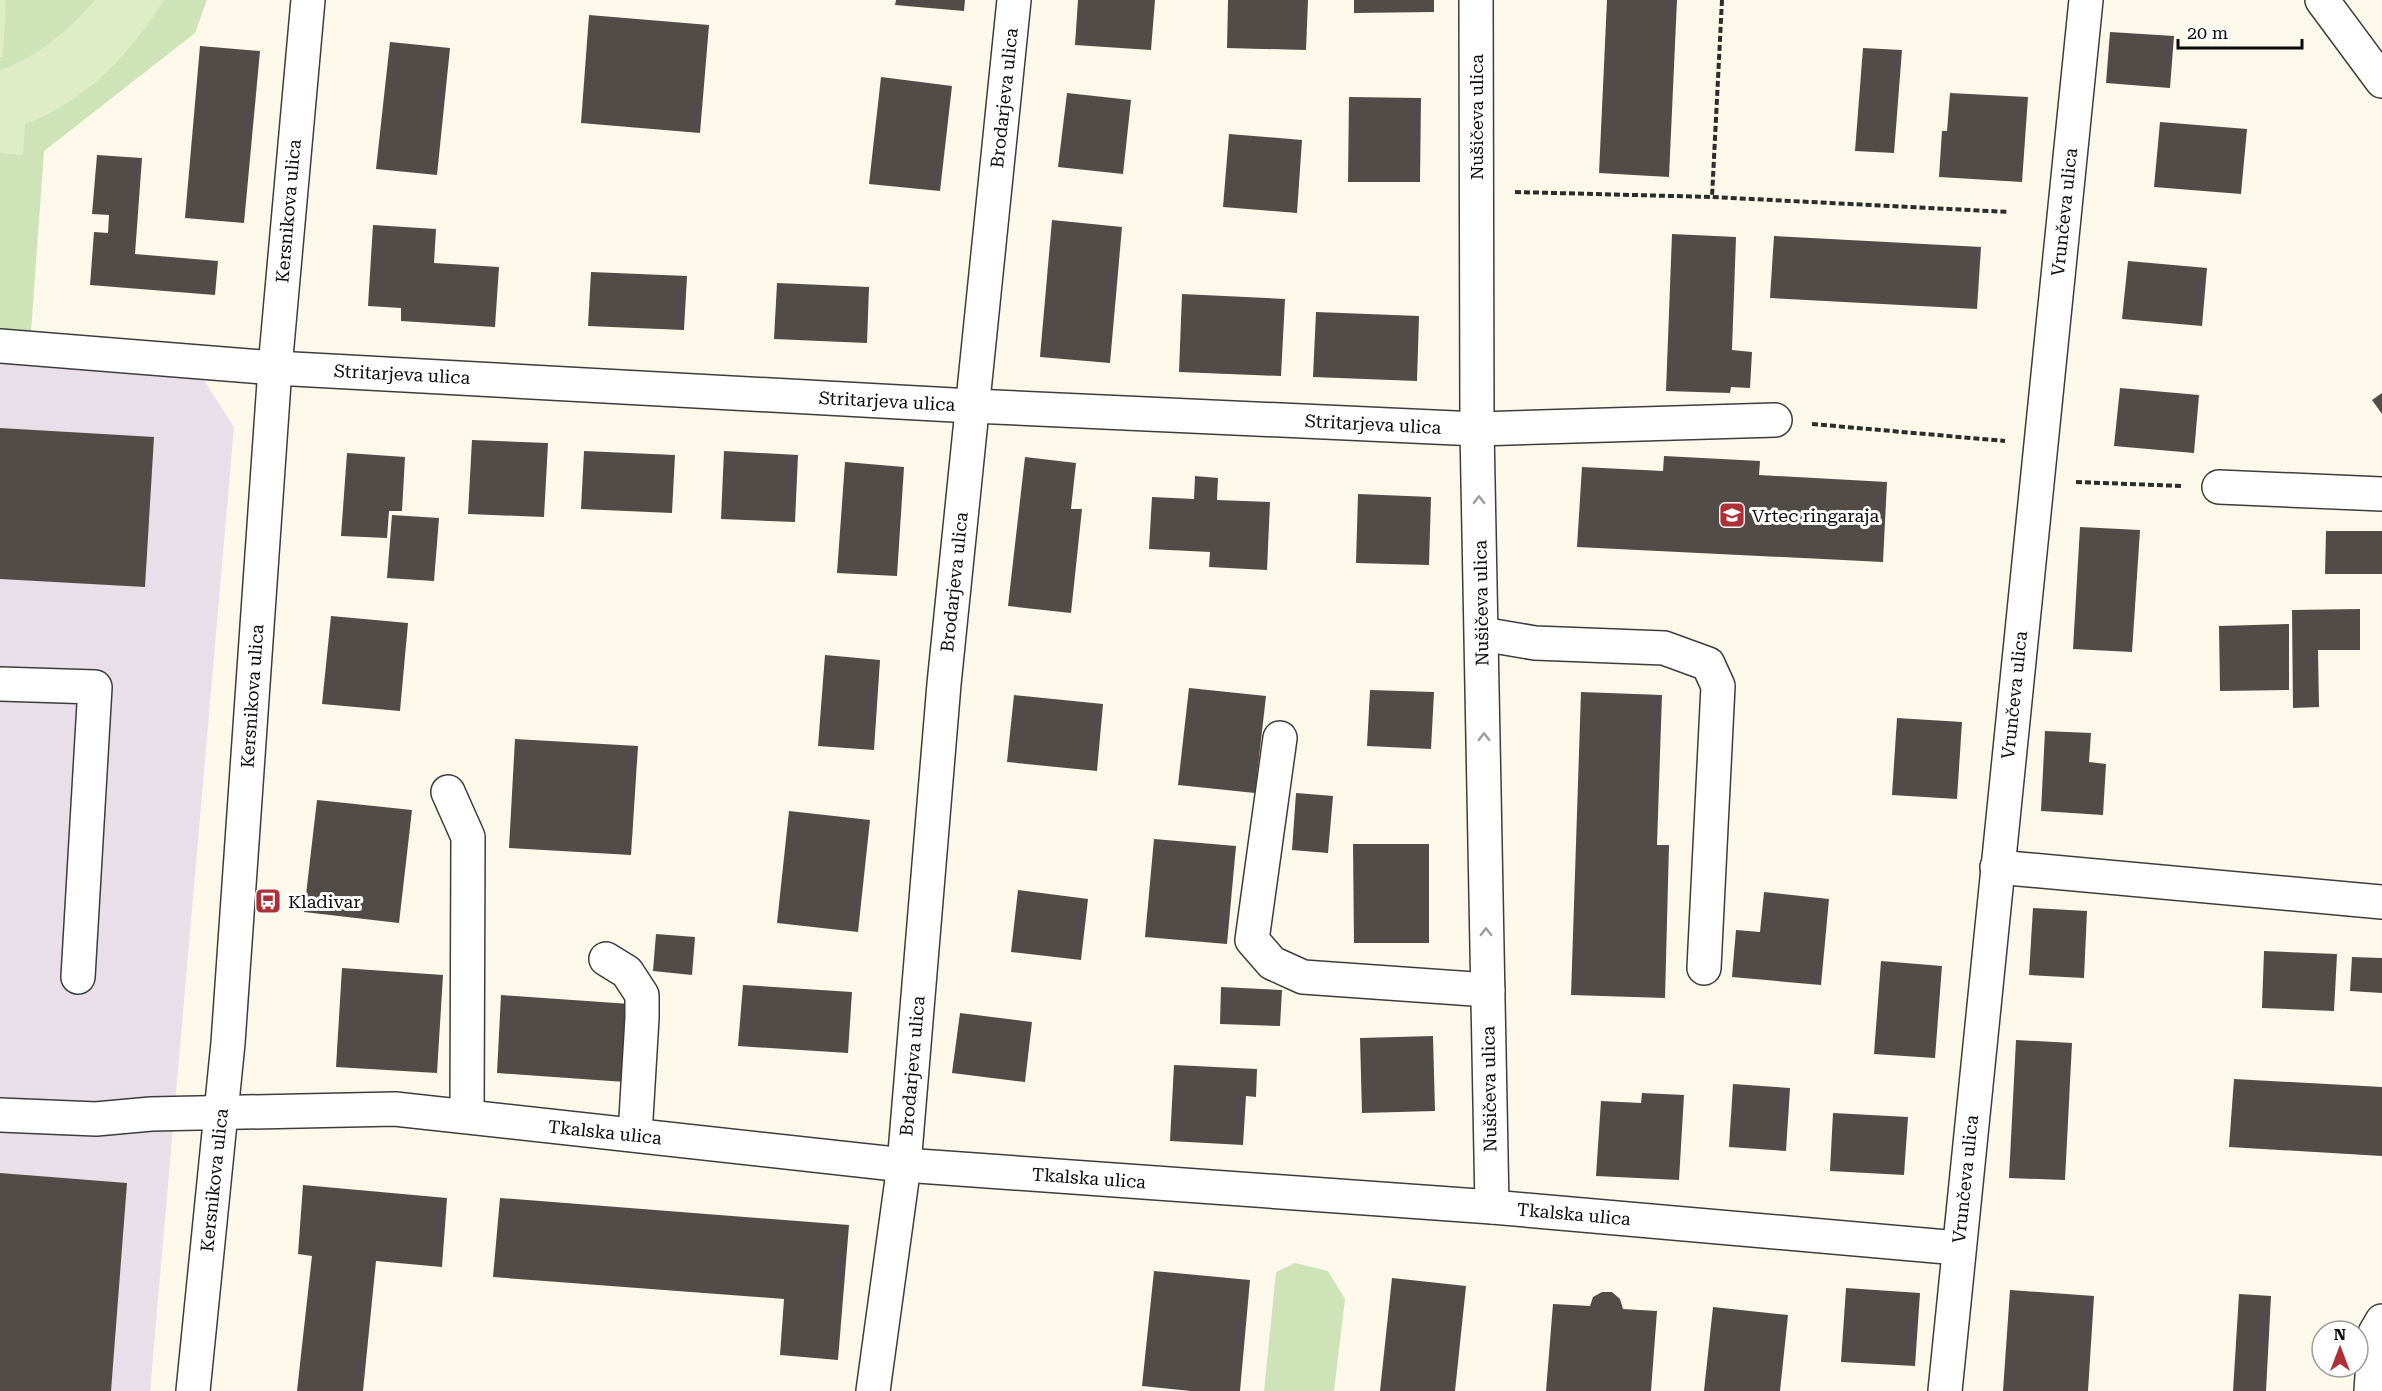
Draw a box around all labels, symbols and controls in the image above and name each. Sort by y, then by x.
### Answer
scale bar [2178,12,2302,50]
text: 20 m [2187,22,2228,43]
street label: Brodarjeva ulica [986,27,1022,169]
street label: Nušičeva ulica [1466,54,1487,180]
street label: Kersnikova ulica [271,138,305,284]
street label: Vrunčeva ulica [2047,147,2081,277]
street label: Stritarjeva ulica [333,360,471,388]
street label: Stritarjeva ulica [818,387,956,415]
street label: Stritarjeva ulica [1304,410,1442,438]
one-way arrow [1473,496,1485,505]
school or university icon: Vrtec ringaraja [1717,500,1747,530]
place label: Vrtec ringaraja [1752,505,1880,526]
street label: Brodarjeva ulica [936,511,972,653]
street label: Nušičeva ulica [1469,539,1493,666]
street label: Kersnikova ulica [236,623,268,769]
street label: Vrunčeva ulica [1997,630,2031,760]
one-way arrow [1477,732,1490,741]
bus stop icon: Kladivar [253,886,283,916]
place label: Kladivar [288,891,361,912]
one-way arrow [1480,927,1493,936]
street label: Brodarjeva ulica [895,995,929,1137]
street label: Nušičeva ulica [1477,1025,1501,1152]
street label: Kersnikova ulica [196,1107,232,1253]
street label: Vrunčeva ulica [1948,1114,1982,1244]
street label: Tkalska ulica [547,1116,663,1148]
street label: Tkalska ulica [1031,1164,1147,1192]
street label: Tkalska ulica [1516,1199,1632,1229]
north arrow [2310,1319,2370,1379]
text: N [2334,1325,2346,1344]

